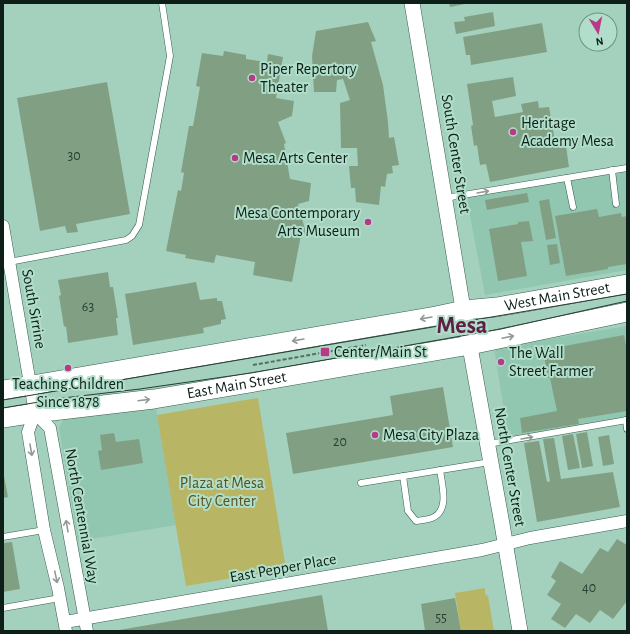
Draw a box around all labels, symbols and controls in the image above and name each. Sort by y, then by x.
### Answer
north arrow [578,12,618,52]
text: N [595,35,604,47]
place label: Piper Repertory Theater [260,61,357,95]
marker: Piper Repertory Theater [247,73,257,83]
street label: South Center Street [439,93,473,215]
place label: Heritage Academy Mesa [521,115,614,150]
marker: Heritage Academy Mesa [508,127,518,137]
house number: 30 [67,149,81,163]
place label: Mesa Arts Center [243,150,348,166]
marker: Mesa Arts Center [230,153,240,163]
one-way arrow [476,188,489,196]
place label: Mesa Contemporary Arts Museum [235,205,360,239]
marker: Mesa Contemporary Arts Museum [363,217,373,227]
street label: South Sirrine [19,268,49,350]
street label: West Main Street [503,279,611,314]
house number: 63 [82,300,94,314]
one-way arrow [420,314,433,322]
district label: Mesa [437,314,487,338]
one-way arrow [501,333,514,341]
one-way arrow [291,336,304,344]
place label: Center/Main St [334,344,427,360]
place label: The Wall Street Farmer [509,345,594,379]
marker: Center/Main St [319,346,331,358]
marker: The Wall Street Farmer [496,357,506,367]
marker: Teaching Children Since 1878 [63,363,73,373]
street label: East Main Street [186,369,288,401]
place label: Teaching Children Since 1878 [12,376,124,410]
one-way arrow [137,397,150,404]
street label: North Center Street [492,406,528,528]
place label: Mesa City Plaza [383,427,479,444]
marker: Mesa City Plaza [370,430,380,440]
one-way arrow [520,434,533,442]
house number: 20 [333,435,347,449]
one-way arrow [27,443,35,456]
street label: North Centennial Way [61,447,102,585]
park label: Plaza at Mesa City Center [180,475,264,510]
one-way arrow [63,519,71,532]
street label: East Pepper Place [228,551,338,585]
one-way arrow [52,570,60,583]
house number: 40 [582,581,596,595]
house number: 55 [435,611,447,625]

